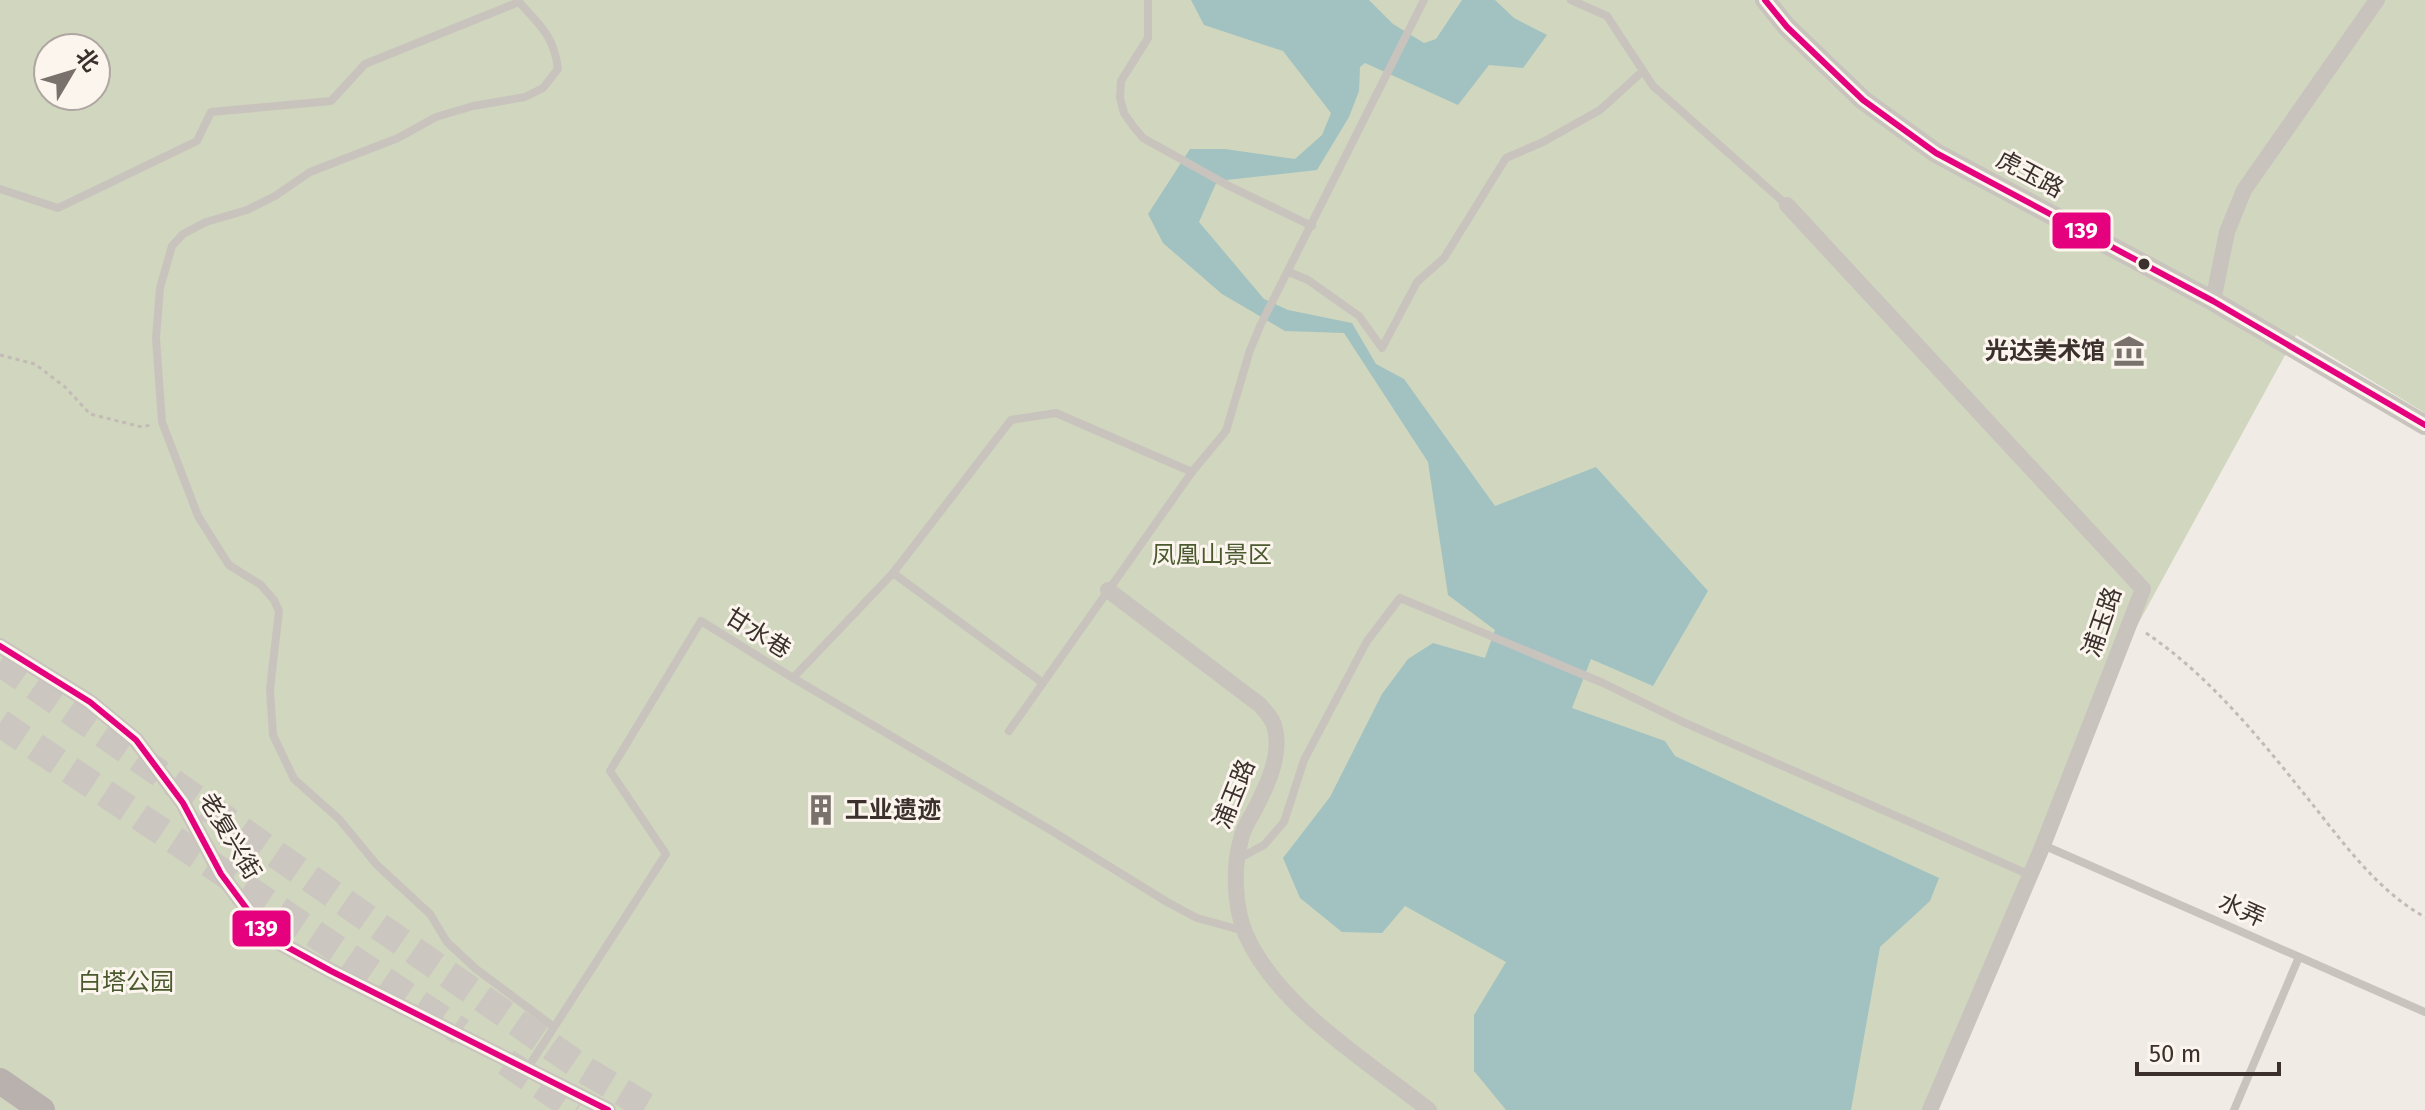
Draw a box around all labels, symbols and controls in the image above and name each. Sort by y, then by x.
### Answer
north arrow [32,32,112,112]
text: 北 [70,43,105,77]
street label: 虎玉路 [1992,145,2068,203]
line badge: 139 [2051,211,2112,250]
text: 139 [2064,217,2098,244]
unlabelled marker [2136,256,2152,272]
museum icon: 光达美术馆 [2112,334,2146,368]
place label: 光达美术馆 [1985,337,2105,365]
park label: 凤凰山景区 [1152,541,1272,569]
street label: 浦玉路 [2077,583,2127,661]
street label: 甘水巷 [720,602,796,664]
street label: 浦玉路 [1208,755,1260,833]
street label: 老复兴街 [193,788,267,884]
building icon: 工业遗迹 [804,793,838,827]
place label: 工业遗迹 [845,796,941,824]
street label: 水弄 [2214,887,2270,933]
line badge: 139 [231,909,292,948]
text: 139 [244,915,278,942]
park label: 白塔公园 [78,968,174,996]
scale bar [2137,1026,2279,1076]
text: 50 m [2149,1040,2201,1068]

